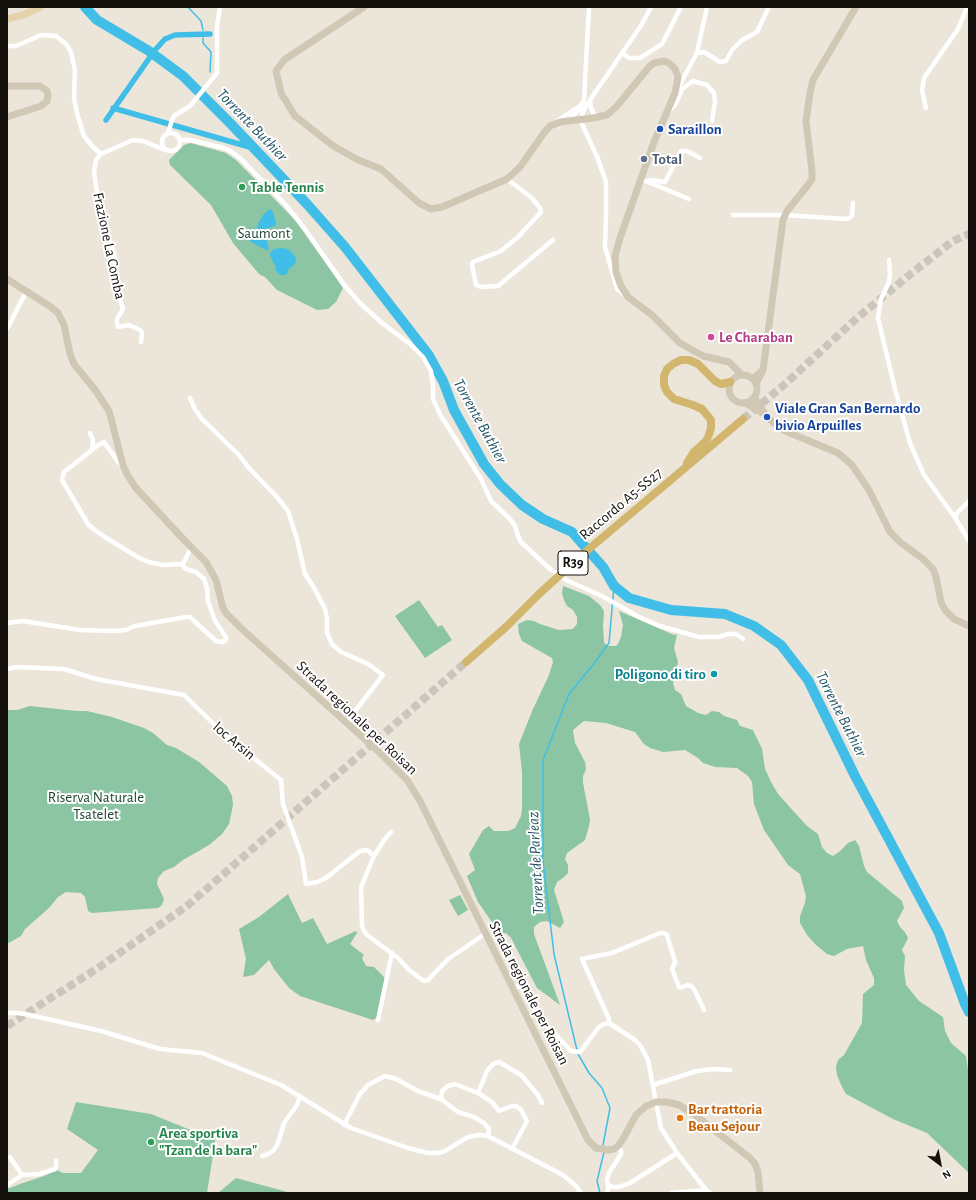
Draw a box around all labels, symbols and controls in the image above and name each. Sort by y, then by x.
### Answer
water label: Torrente Buthier [213,85,291,165]
place label: Saraillon [668,120,722,138]
marker: Saraillon [655,124,665,134]
place label: Total [652,150,682,168]
marker: Total [639,154,649,164]
place label: Table Tennis [250,178,324,196]
marker: Table Tennis [237,182,247,192]
street label: Frazione La Comba [89,191,129,301]
park label: Saumont [238,224,290,242]
place label: Le Charaban [719,328,793,346]
marker: Le Charaban [706,332,716,342]
water label: Torrente Buthier [449,375,511,467]
place label: Viale Gran San Bernardo bivio Arpuilles [775,399,920,434]
marker: Viale Gran San Bernardo bivio Arpuilles [762,412,772,422]
street label: Raccordo A5-SS27 [576,464,666,544]
road number: R39 [558,551,588,575]
street label: Strada regionale per Roisan [293,657,421,779]
place label: Poligono di tiro [615,665,706,683]
water label: Torrente Buthier [811,668,871,760]
marker: Poligono di tiro [709,669,719,679]
street label: loc Arsin [209,718,259,764]
park label: Riserva Naturale Tsatelet [48,788,144,823]
water label: Torrent de Parleaz [524,811,548,915]
street label: Strada regionale per Roisan [485,918,573,1068]
place label: Bar trattoria Beau Sejour [688,1100,762,1135]
marker: Bar trattoria Beau Sejour [675,1113,685,1123]
place label: Area sportiva "Tzan de la bara" [159,1124,257,1159]
marker: Area sportiva "Tzan de la bara" [146,1137,156,1147]
north arrow [920,1144,960,1184]
text: N [940,1168,953,1181]

